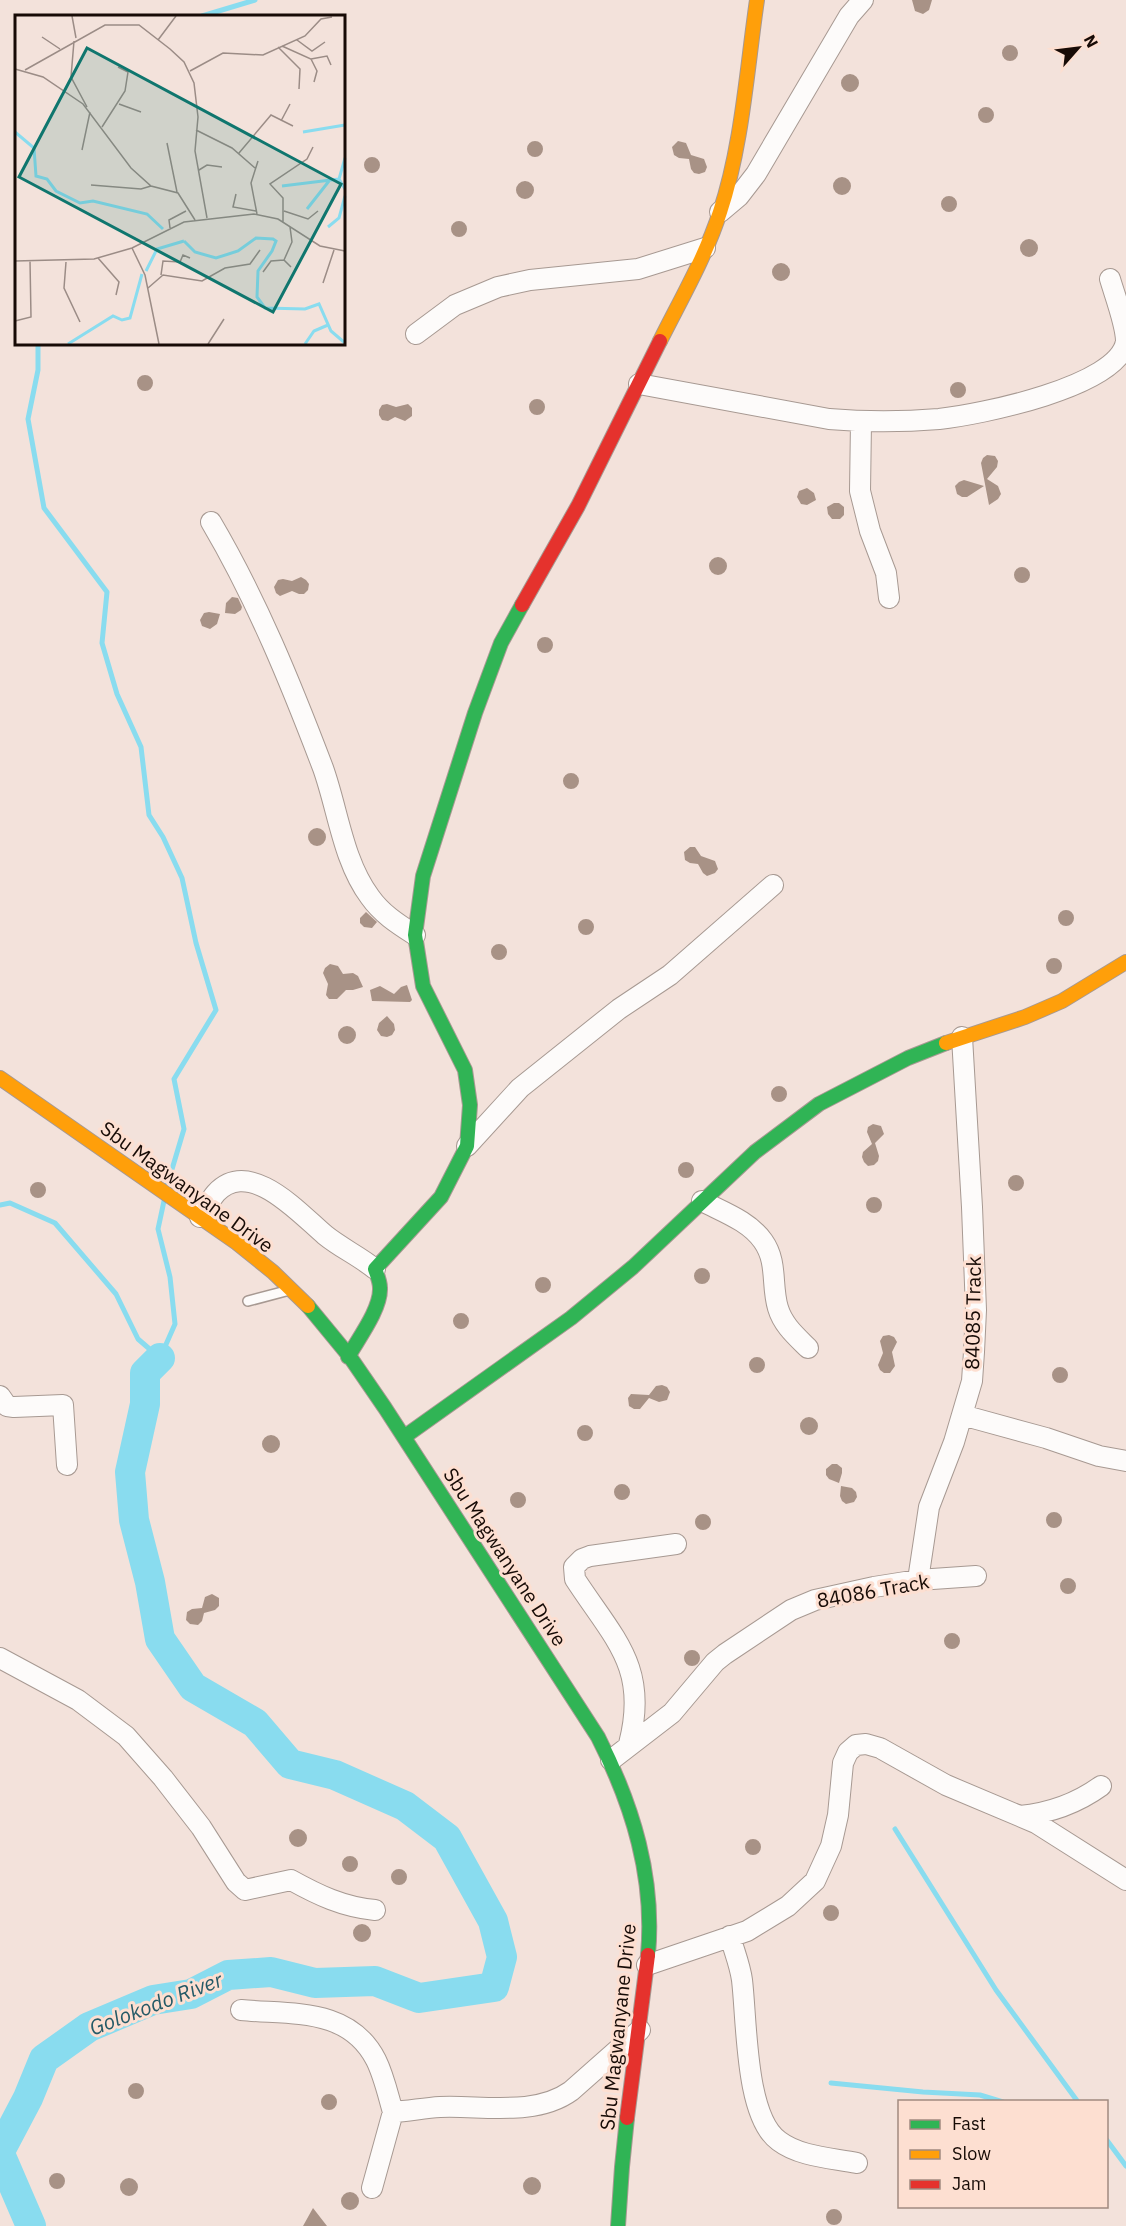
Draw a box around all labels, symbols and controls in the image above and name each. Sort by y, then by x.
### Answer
inset map [15,15,345,345]
north arrow [1048,18,1108,78]
text: N [1080,31,1103,51]
street label: Sbu Magwanyane Drive [95,1115,279,1259]
street label: 84085 Track [958,1255,987,1370]
street label: Sbu Magwanyane Drive [438,1462,573,1651]
street label: 84086 Track [815,1567,932,1614]
street label: Sbu Magwanyane Drive [593,1922,642,2132]
water label: Golokodo River [85,1964,227,2041]
legend [898,2100,1108,2208]
text: Fast [952,2112,986,2135]
text: Slow [952,2142,991,2165]
text: Jam [952,2172,987,2195]

